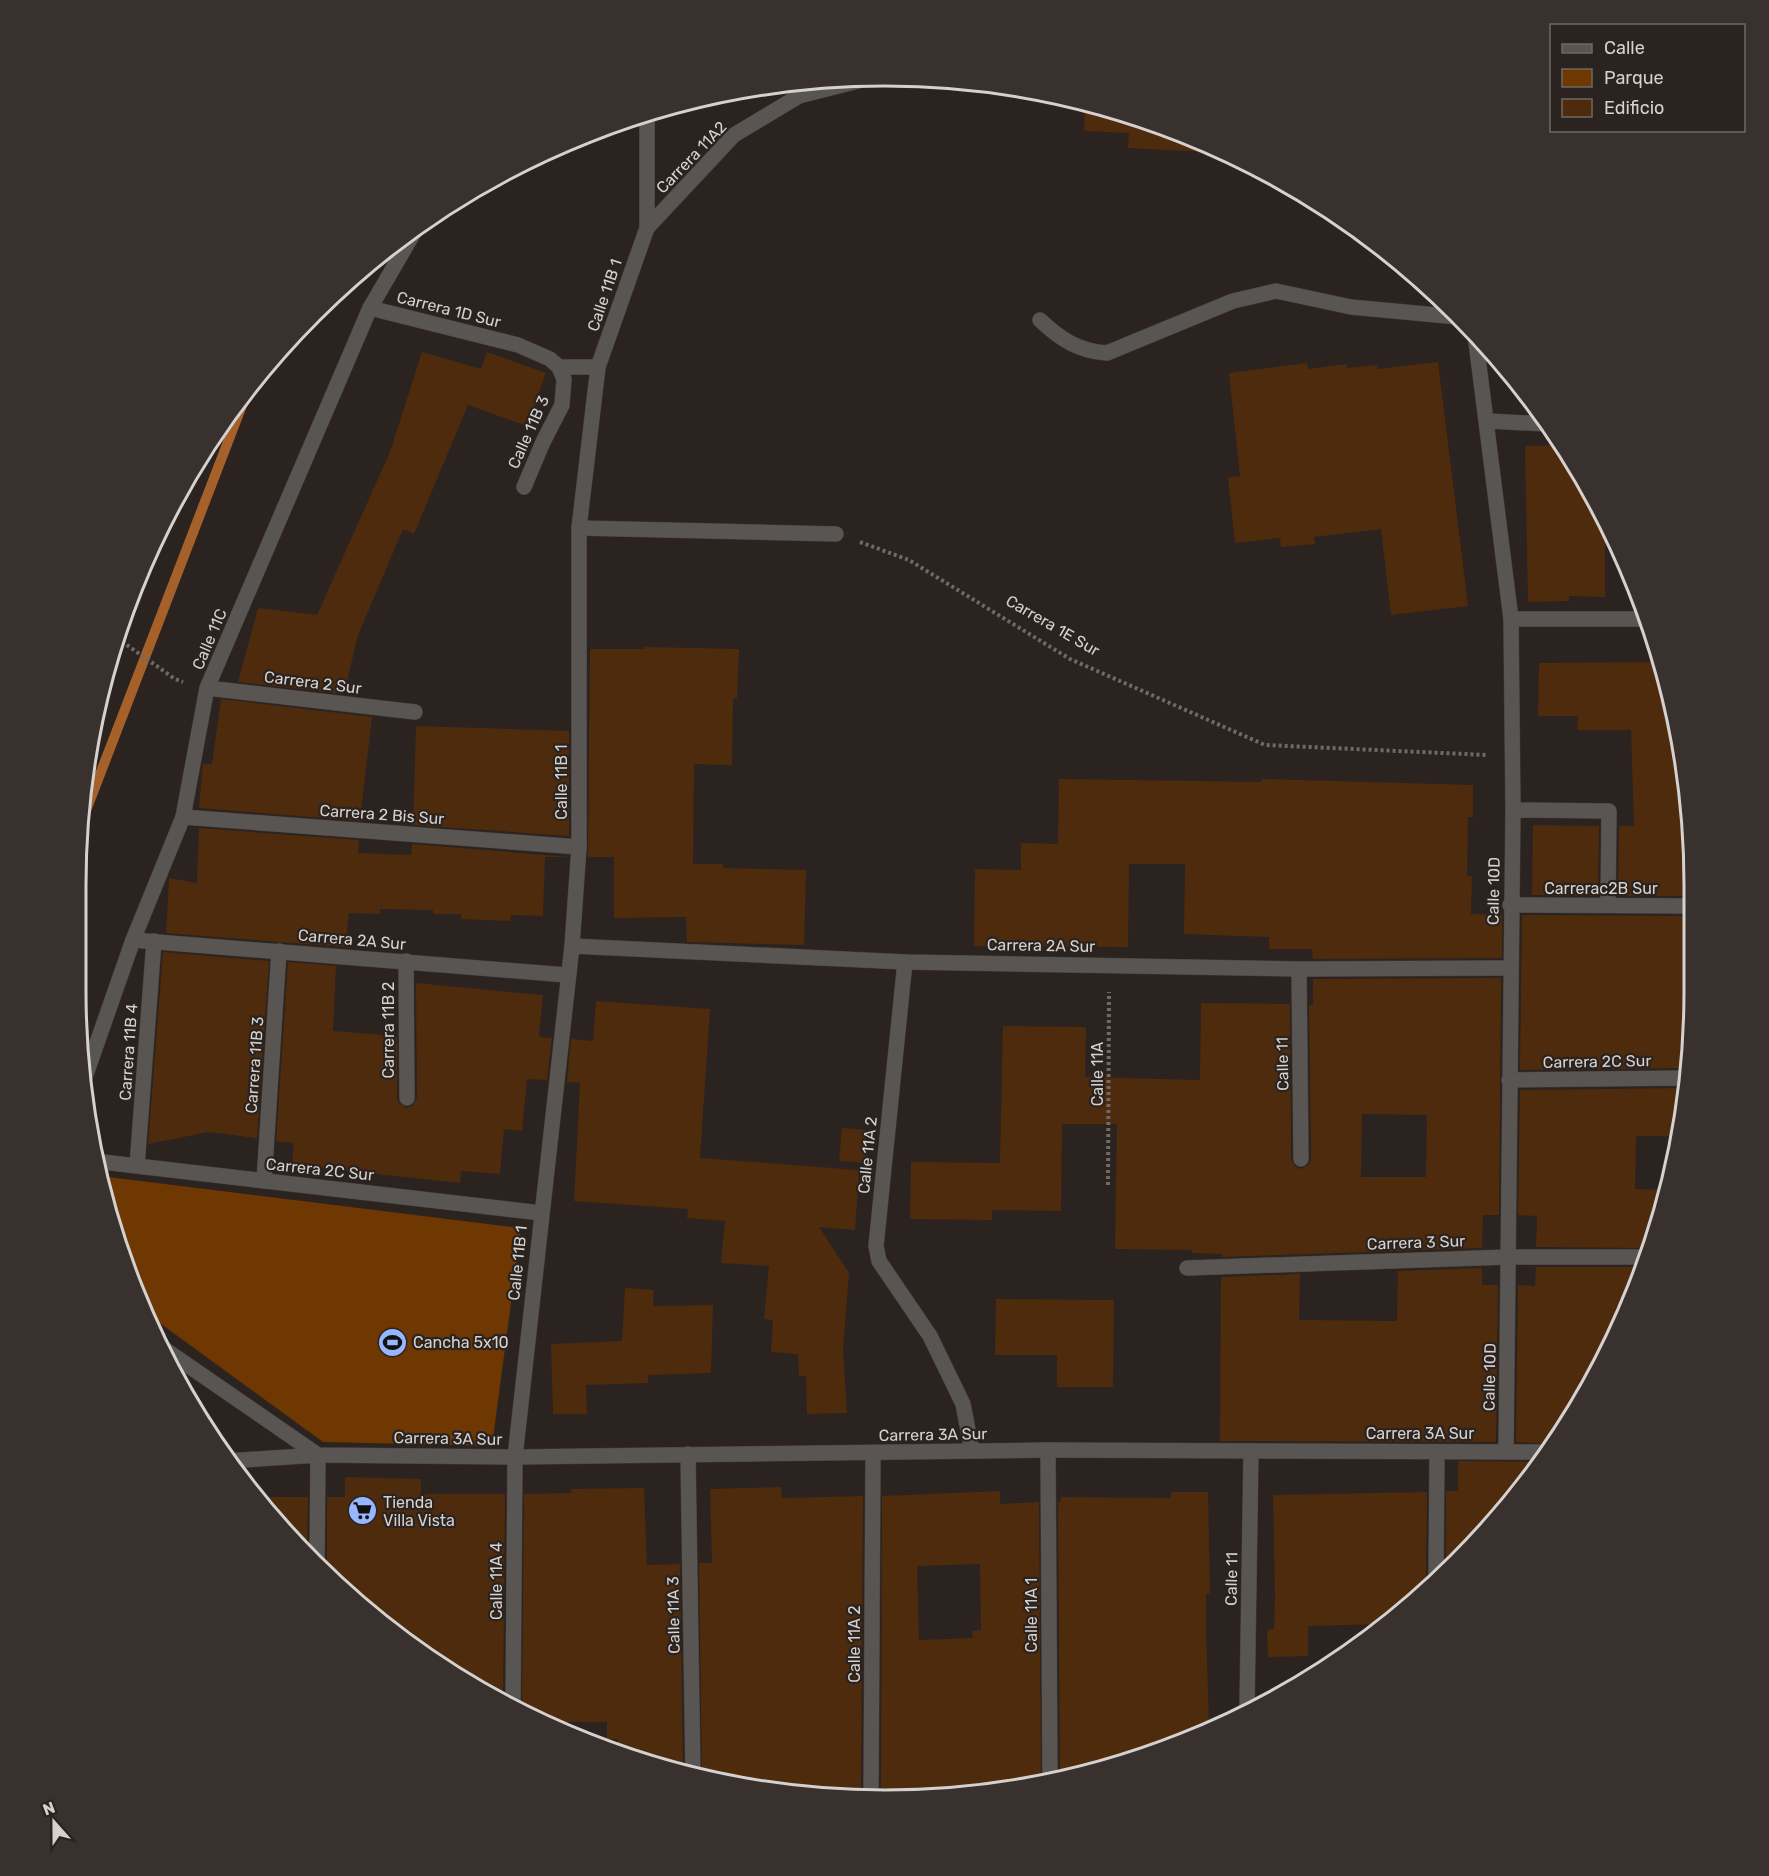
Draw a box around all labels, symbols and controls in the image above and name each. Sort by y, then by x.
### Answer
legend [1550,24,1745,132]
text: Calle [1604,37,1645,59]
text: Parque [1604,67,1664,89]
text: Edificio [1604,97,1664,119]
street label: Carrera 11A2 [652,117,730,197]
street label: Calle 11B 1 [583,256,626,334]
street label: Carrera 1D Sur [395,287,503,332]
street label: Calle 11B 3 [504,393,553,472]
street label: Carrera 1E Sur [1002,591,1103,660]
street label: Calle 11C [188,606,231,673]
street label: Carrera 2 Sur [263,667,363,698]
street label: Calle 11B 1 [552,744,571,820]
street label: Carrera 2 Bis Sur [319,801,445,828]
street label: Calle 10D [1483,857,1504,925]
street label: Carrerac2B Sur [1544,879,1658,898]
street label: Carrera 2A Sur [297,925,407,954]
street label: Carrera 2A Sur [987,935,1095,956]
street label: Carrera 11B 2 [379,982,398,1078]
street label: Carrera 11B 4 [116,1003,141,1101]
street label: Carrera 11B 3 [242,1016,267,1114]
street label: Calle 11 [1273,1037,1292,1091]
street label: Calle 11A [1088,1041,1107,1106]
street label: Carrera 2C Sur [1542,1051,1652,1072]
street label: Calle 11A 2 [854,1116,881,1195]
street label: Carrera 2C Sur [265,1154,375,1185]
street label: Calle 11B 1 [504,1225,531,1301]
street label: Carrera 3 Sur [1367,1231,1465,1254]
sports icon: Cancha 5x10 [376,1326,408,1358]
place label: Cancha 5x10 [413,1333,509,1352]
street label: Calle 10D [1479,1343,1500,1411]
street label: Carrera 3A Sur [879,1424,987,1445]
street label: Carrera 3A Sur [1366,1424,1474,1443]
street label: Carrera 3A Sur [394,1428,502,1449]
place label: Tienda Villa Vista [383,1493,455,1530]
supermarket icon: Tienda Villa Vista [346,1495,378,1527]
street label: Calle 11A 4 [487,1542,506,1620]
street label: Calle 11 [1222,1552,1241,1606]
street label: Calle 11A 3 [663,1576,684,1654]
street label: Calle 11A 1 [1022,1578,1041,1652]
street label: Calle 11A 2 [845,1605,864,1683]
north arrow [24,1792,84,1852]
text: N [40,1798,58,1819]

